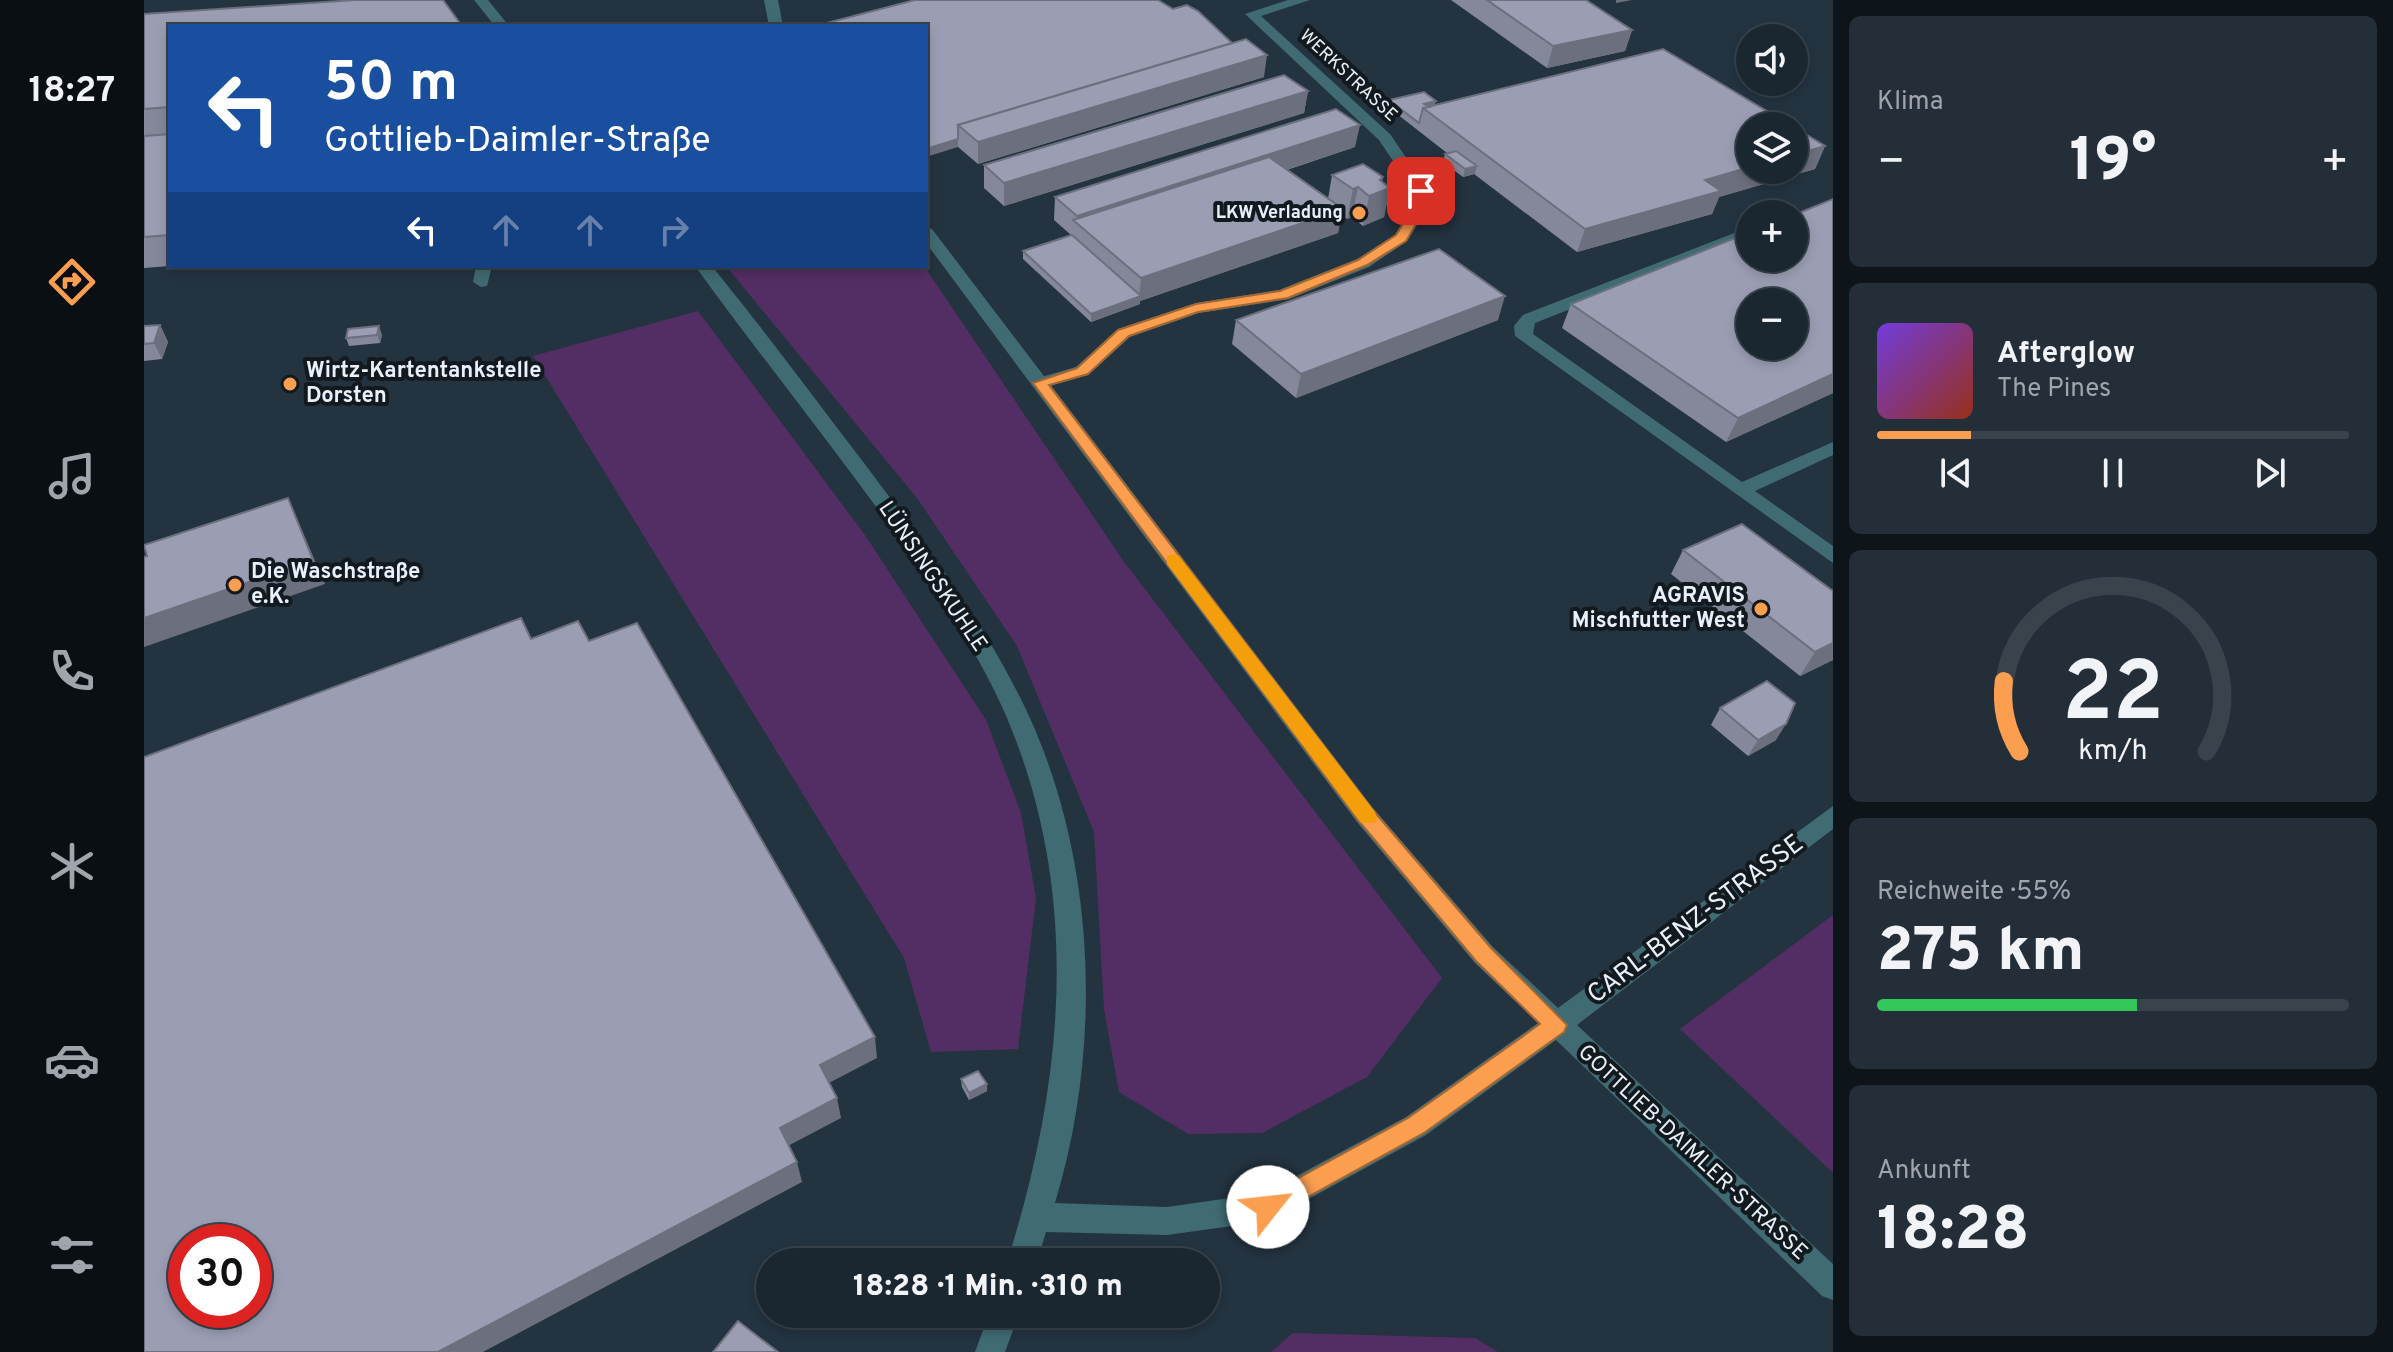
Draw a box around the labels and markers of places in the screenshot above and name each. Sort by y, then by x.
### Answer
pin [1387,157,1455,225]
place label: LKW Verladung [1216,202,1343,225]
marker: LKW Verladung [1350,204,1368,222]
place label: Wirtz-Kartentankstelle Dorsten [306,358,542,410]
marker: Wirtz-Kartentankstelle Dorsten [281,375,299,393]
place label: Die Waschstraße e.K. [251,559,420,611]
marker: Die Waschstraße e.K. [226,576,244,594]
place label: AGRAVIS Mischfutter West [1572,583,1745,635]
marker: AGRAVIS Mischfutter West [1752,600,1770,618]

